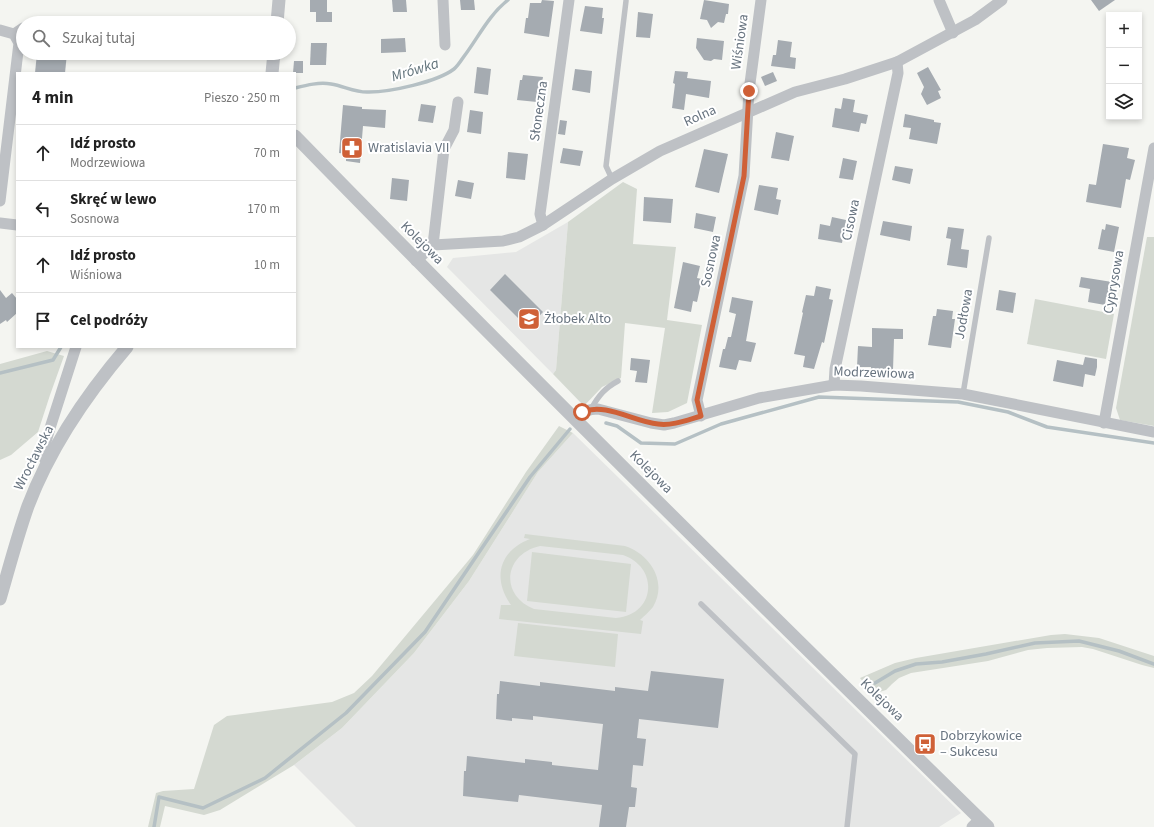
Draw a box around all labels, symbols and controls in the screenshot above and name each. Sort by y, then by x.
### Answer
map controls [1106,12,1142,120]
button: + [1106,12,1142,48]
street label: Wiśniowa [726,13,754,71]
search box [16,16,296,60]
icon: search [30,27,52,49]
text: Szukaj tutaj [62,28,135,49]
button: − [1106,48,1142,84]
water label: Mrówka [389,53,441,87]
street label: Słoneczna [525,79,553,143]
route end [740,82,758,100]
button: layers [1106,84,1142,120]
text: 4 min [32,86,73,110]
text: Pieszo · 250 m [204,89,280,107]
street label: Rolna [681,100,719,132]
text: Idź prosto [70,133,136,154]
pharmacy icon: Wratislavia VII [339,135,365,161]
place label: Wratislavia VII [368,138,449,158]
icon: ahead [32,142,54,164]
text: 70 m [254,144,280,162]
text: Modrzewiowa [70,154,145,172]
text: Skręć w lewo [70,189,157,210]
street label: Cisowa [837,197,865,243]
icon: left [32,198,54,220]
text: 170 m [247,200,280,218]
text: Sosnowa [70,210,119,228]
street label: Kolejowa [396,217,448,269]
street label: Sosnowa [696,233,726,289]
text: Idź prosto [70,245,136,266]
street label: Cyprysowa [1099,249,1129,315]
icon: ahead [32,254,54,276]
text: 10 m [254,256,280,274]
text: Wiśniowa [70,266,122,284]
street label: Jodłowa [950,287,978,341]
school or university icon: Żłobek Alto [516,306,542,332]
place label: Żłobek Alto [544,309,611,329]
icon: arrive [32,310,54,332]
text: Cel podróży [70,310,148,331]
street label: Modrzewiowa [833,362,915,384]
route start [573,403,591,421]
street label: Wrocławska [9,422,59,494]
street label: Kolejowa [625,446,677,498]
street label: Kolejowa [856,674,908,726]
place label: Dobrzykowice – Sukcesu [940,726,1022,762]
bus stop icon: Dobrzykowice – Sukcesu [912,731,938,757]

